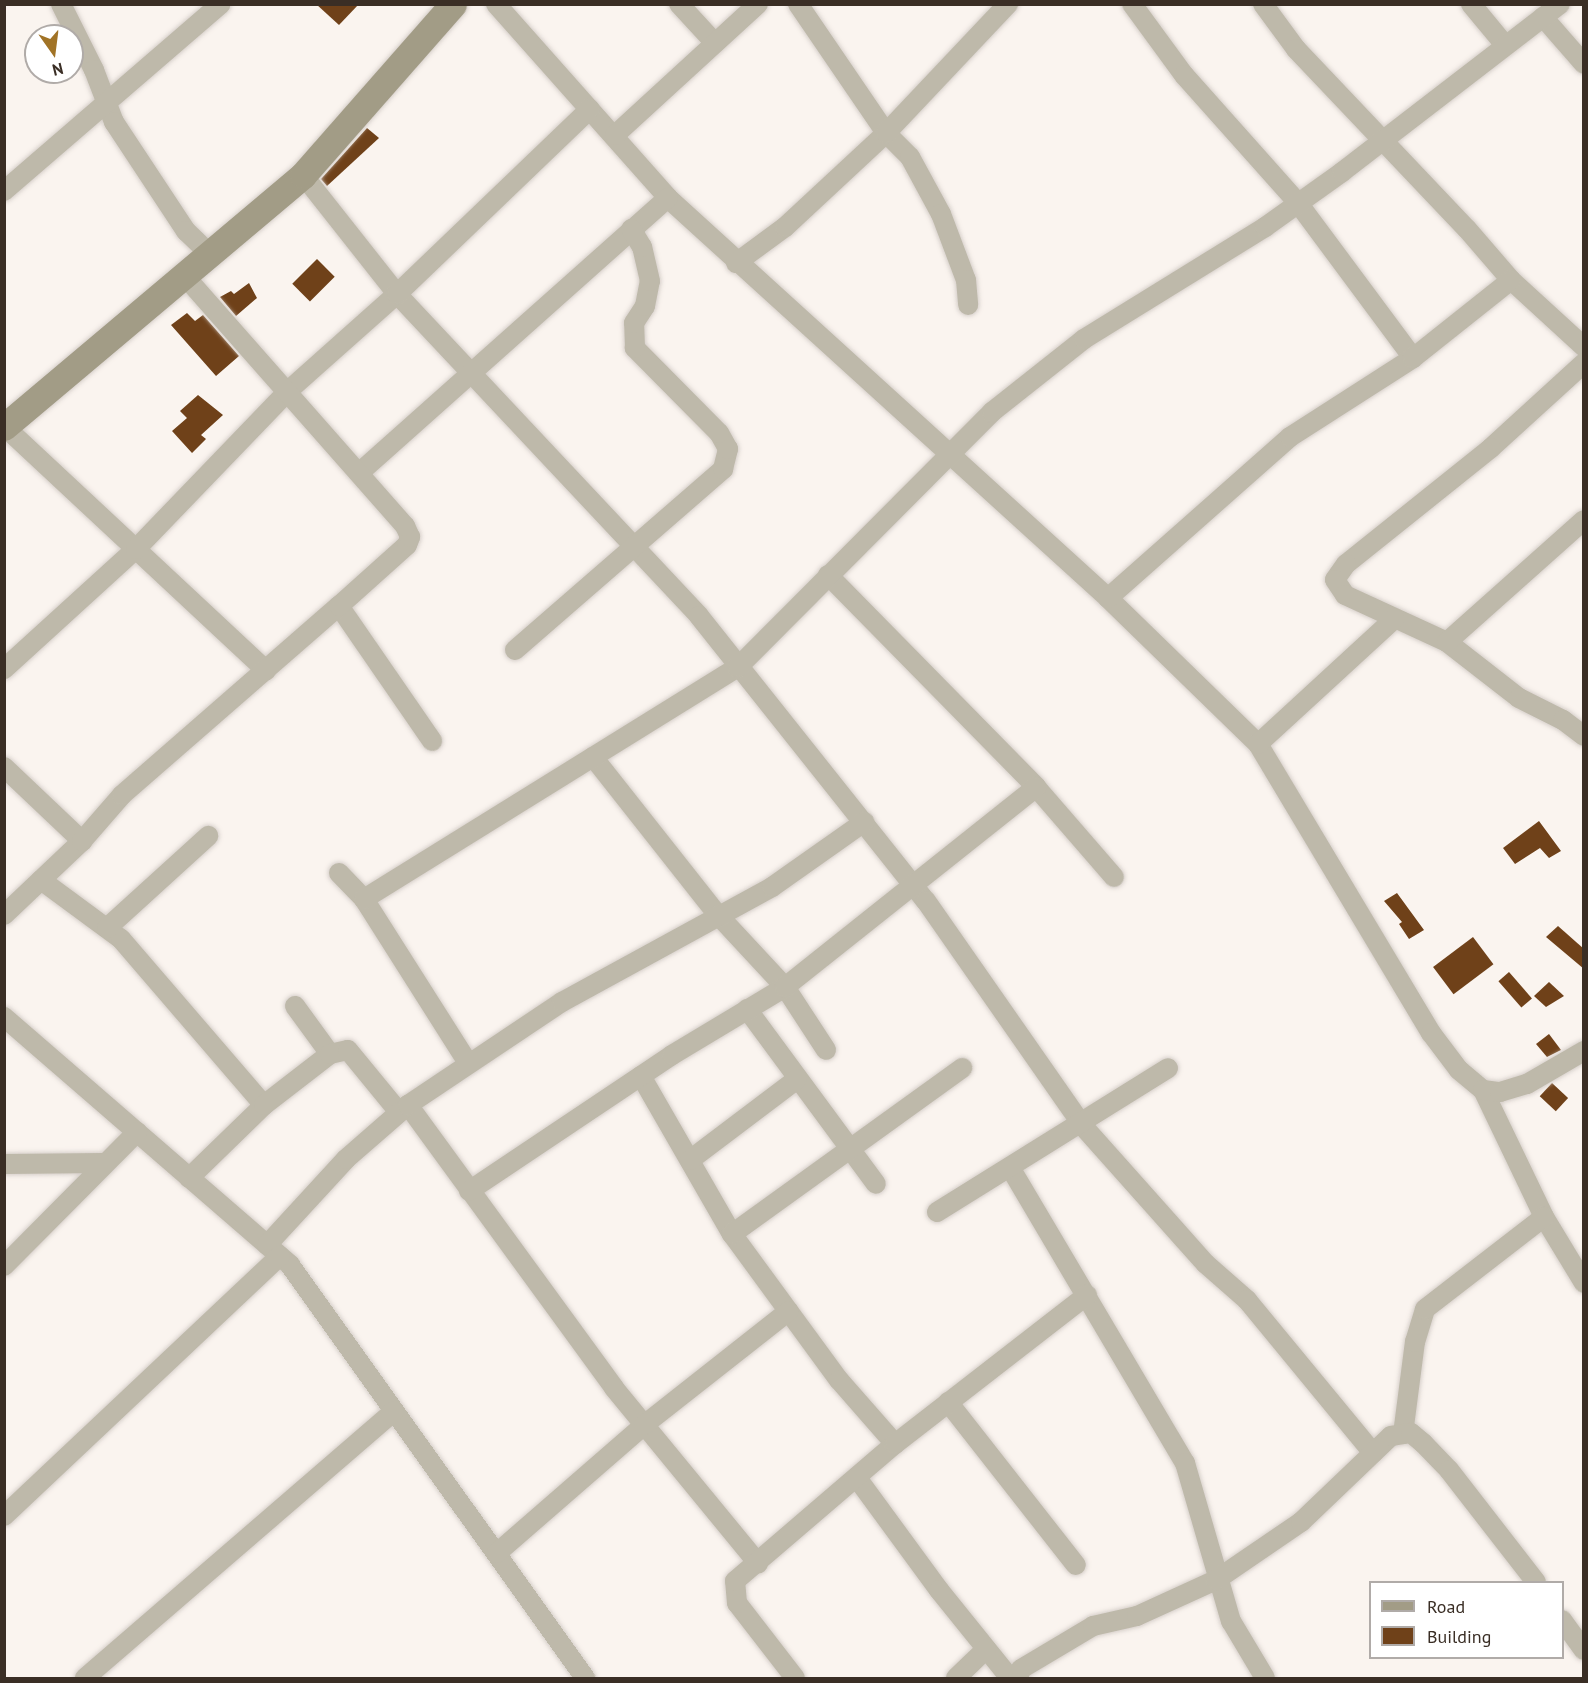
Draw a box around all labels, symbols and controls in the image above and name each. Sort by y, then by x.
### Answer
north arrow [24,24,84,84]
text: N [50,59,65,80]
legend [1369,1581,1564,1659]
text: Road [1427,1595,1465,1618]
text: Building [1427,1625,1491,1648]

